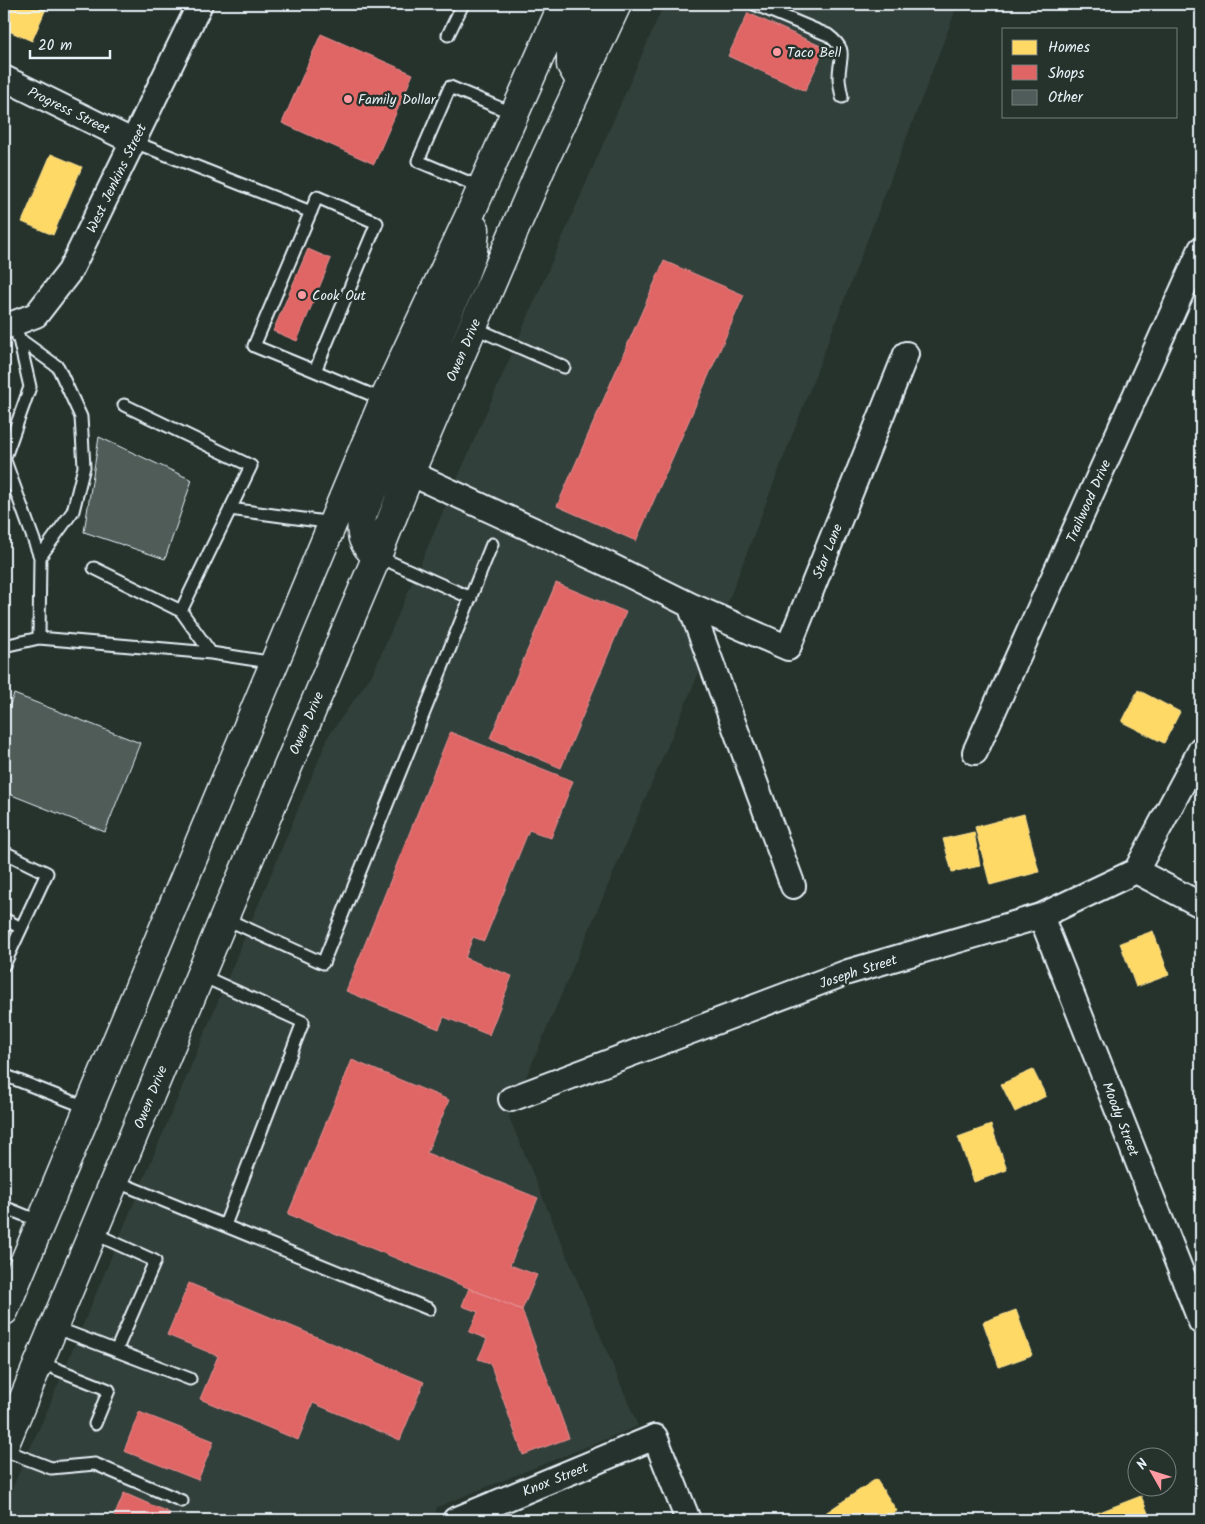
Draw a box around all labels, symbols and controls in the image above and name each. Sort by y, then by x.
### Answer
scale bar [30,28,110,60]
legend [1002,28,1178,118]
text: 20 m [38,34,72,58]
text: Homes [1048,36,1091,60]
place label: Taco Bell [787,42,842,64]
marker: Taco Bell [771,46,783,58]
text: Shops [1048,62,1085,86]
street label: Progress Street [24,81,114,141]
text: Other [1048,86,1084,110]
place label: Family Dollar [358,89,437,111]
marker: Family Dollar [342,93,354,105]
street label: West Jenkins Street [81,120,153,237]
place label: Cook Out [312,285,367,307]
marker: Cook Out [296,289,308,301]
street label: Owen Drive [441,315,487,385]
street label: Trailwood Drive [1061,455,1117,547]
street label: Star Lane [807,520,849,582]
street label: Owen Drive [284,688,330,758]
street label: Joseph Street [817,949,901,995]
street label: Owen Drive [128,1062,174,1132]
street label: Moody Street [1096,1079,1145,1160]
north arrow [1128,1446,1178,1496]
text: N [1131,1454,1154,1475]
street label: Knox Street [519,1457,592,1503]

